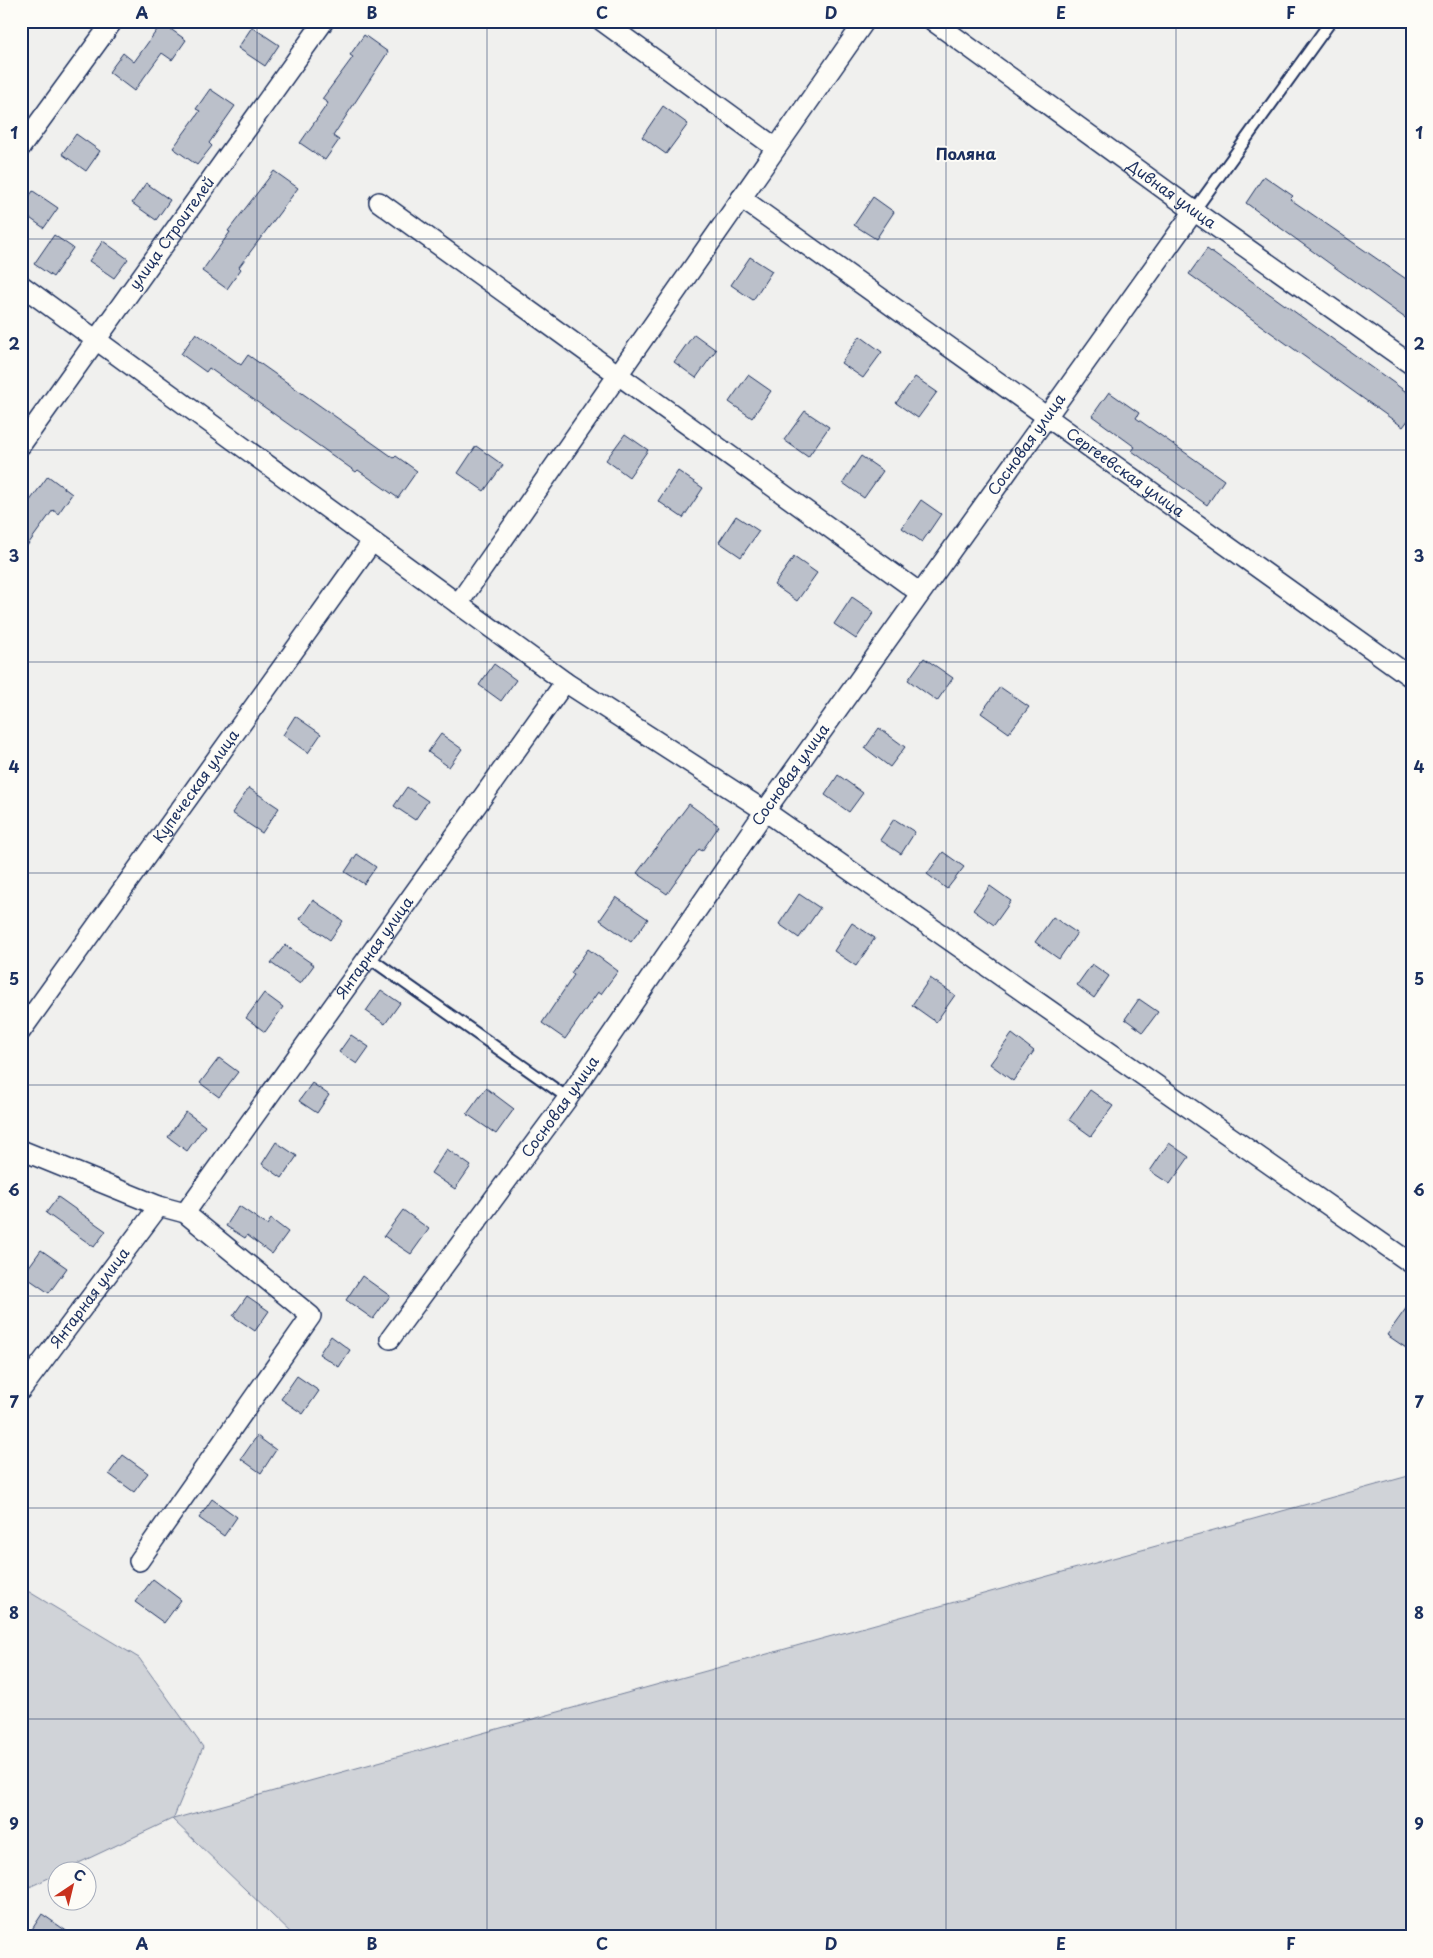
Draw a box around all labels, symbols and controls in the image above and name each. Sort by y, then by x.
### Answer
text: A [136,0,149,24]
text: B [367,0,378,24]
text: C [596,0,608,24]
text: D [825,0,837,24]
text: E [1056,0,1066,24]
text: F [1286,0,1296,24]
text: 1 [10,120,18,144]
text: 1 [1415,120,1423,144]
district label: Поляна [936,141,996,165]
street label: Дивная улица [1122,153,1222,234]
street label: улица Строителей [123,171,219,294]
text: 2 [8,331,20,355]
text: 2 [1413,331,1425,355]
street label: Сосновая улица [981,388,1070,500]
street label: Сергеевская улица [1062,421,1190,522]
text: 3 [9,543,19,567]
text: 3 [1414,543,1424,567]
street label: Сосновая улица [745,718,834,830]
street label: Купеческая улица [147,724,244,847]
text: 4 [9,754,20,778]
text: 4 [1414,754,1425,778]
street label: Янтарная улица [329,891,418,1003]
text: 5 [9,966,19,990]
text: 5 [1414,966,1424,990]
street label: Сосновая улица [515,1050,604,1162]
text: 6 [8,1177,20,1201]
text: 6 [1413,1177,1425,1201]
street label: Янтарная улица [43,1241,135,1352]
text: 7 [9,1389,19,1413]
text: 7 [1414,1389,1424,1413]
text: 8 [9,1600,19,1624]
text: 8 [1414,1600,1424,1624]
text: 9 [9,1811,19,1835]
text: 9 [1414,1811,1424,1835]
north arrow [48,1860,98,1910]
text: С [69,1863,90,1887]
text: A [136,1931,149,1955]
text: B [367,1931,378,1955]
text: C [596,1931,608,1955]
text: D [825,1931,837,1955]
text: E [1056,1931,1066,1955]
text: F [1286,1931,1296,1955]

